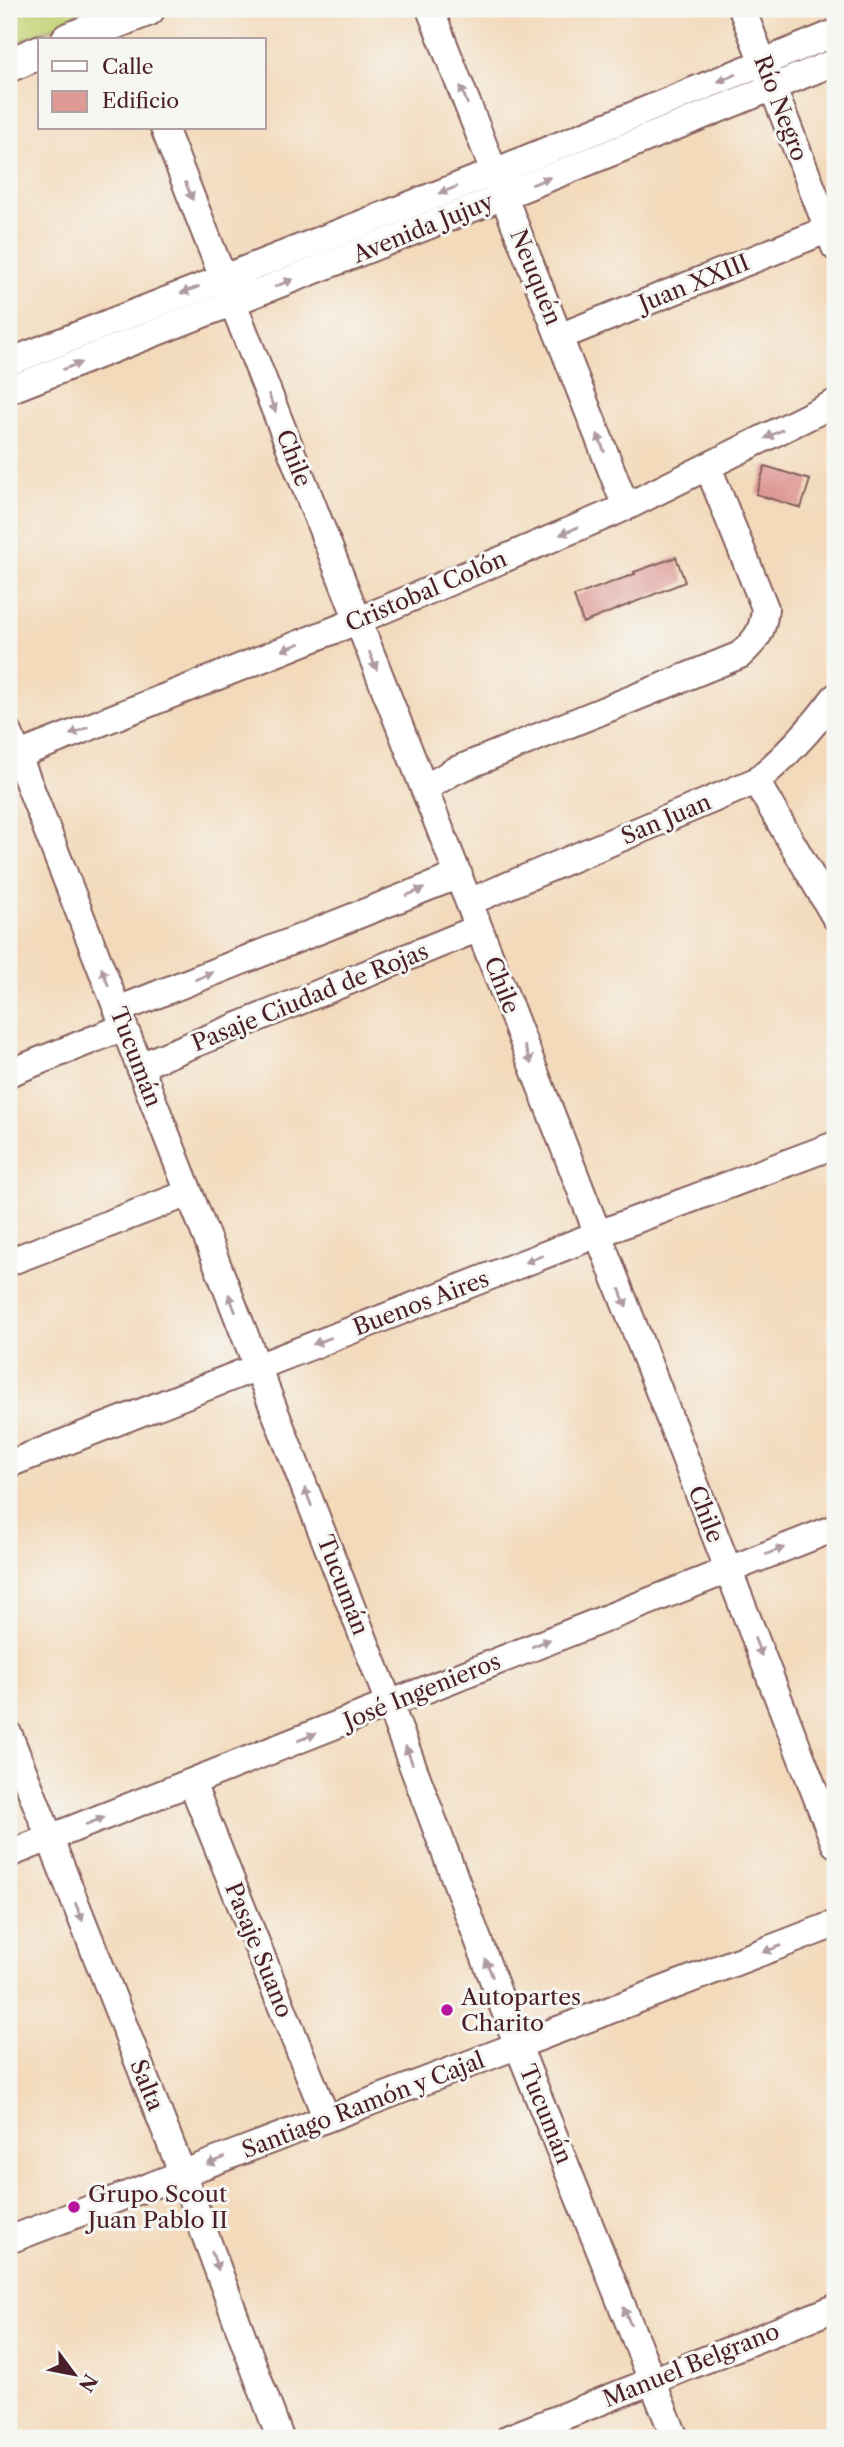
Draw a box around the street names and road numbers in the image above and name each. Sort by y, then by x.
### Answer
street label: Río Negro [748,51,814,165]
street label: Avenida Jujuy [348,187,498,269]
street label: Neuquén [504,225,568,329]
street label: Juan XXIII [632,248,753,319]
street label: Chile [270,426,318,490]
street label: Cristobal Colón [341,544,511,638]
street label: San Juan [617,788,715,850]
street label: Pasaje Ciudad de Rojas [188,937,432,1057]
street label: Chile [478,953,526,1017]
street label: Tucumán [104,1003,168,1111]
street label: Buenos Aires [349,1264,493,1342]
street label: Chile [682,1482,730,1546]
street label: Tucumán [311,1531,375,1639]
street label: José Ingenieros [337,1647,505,1736]
street label: Pasaje Suano [219,1878,299,2022]
street label: Santiago Ramón y Cajal [238,2046,488,2164]
street label: Salta [124,2055,170,2116]
street label: Tucumán [513,2060,579,2168]
street label: Manuel Belgrano [599,2317,783,2413]

